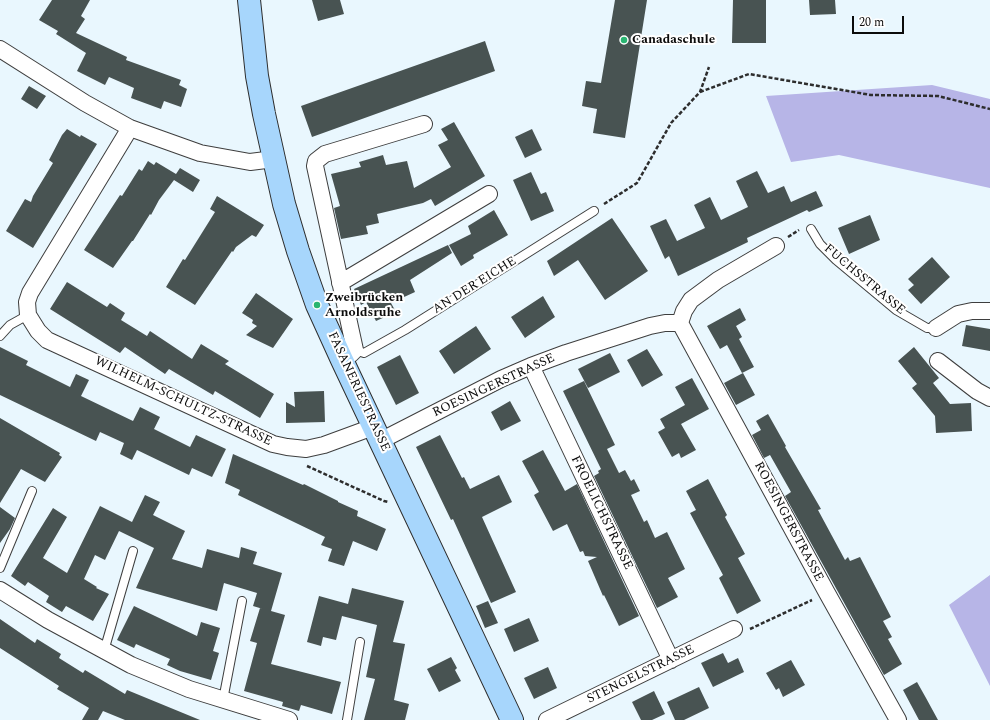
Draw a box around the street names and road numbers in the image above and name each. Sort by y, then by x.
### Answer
street label: FUCHSSTRASSE [820,241,908,319]
street label: AN DER EICHE [430,254,520,318]
street label: FASANERIESTRASSE [323,330,393,454]
street label: ROESINGERSTRASSE [430,351,558,421]
street label: WILHELM-SCHULTZ-STRASSE [92,354,274,450]
street label: FROELICHSTRASSE [567,453,635,573]
street label: ROESINGERSTRASSE [750,460,826,584]
street label: STENGELSTRASSE [585,642,697,708]

